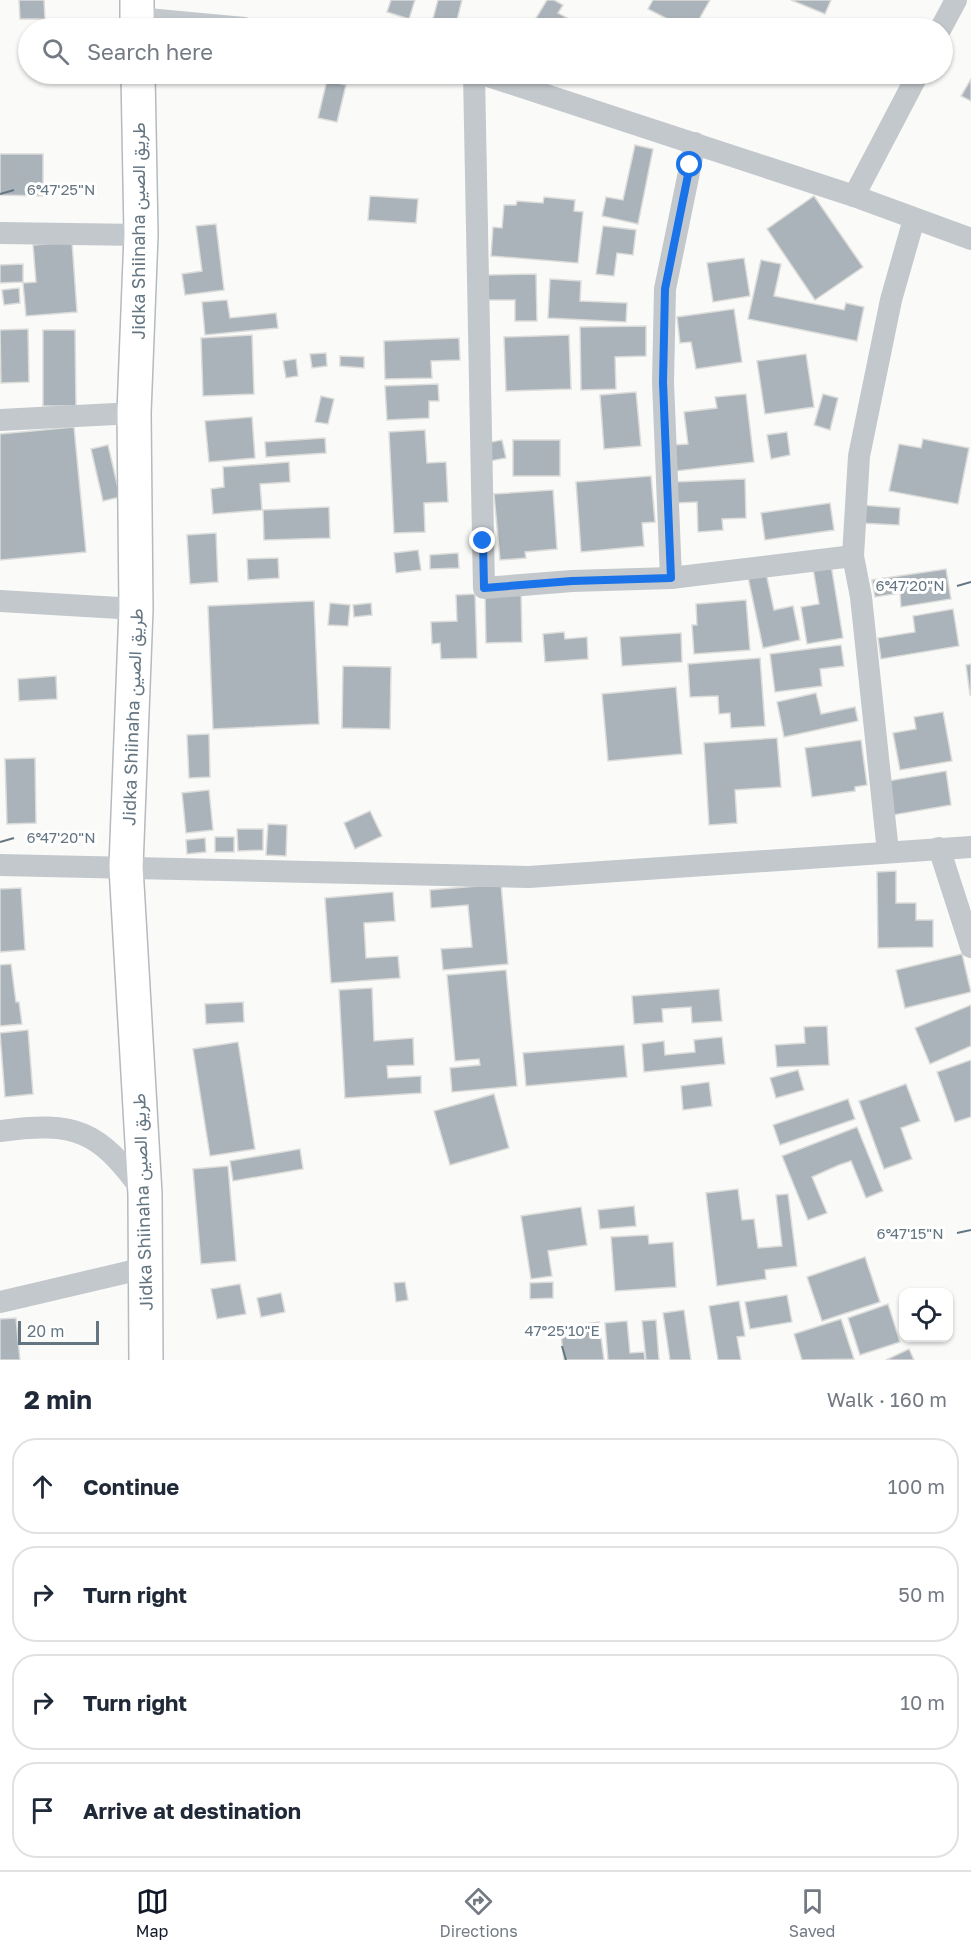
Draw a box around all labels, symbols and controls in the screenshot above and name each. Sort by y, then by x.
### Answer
search box [18,18,953,84]
icon: search [39,35,72,68]
text: Search here [87,38,213,65]
street label: Jidka Shiinaha طريق الصين [127,122,150,340]
route start [676,151,702,177]
text: 6°47'25"N [27,180,95,198]
route end [469,527,495,553]
text: 6°47'20"N [875,576,945,594]
street label: Jidka Shiinaha طريق الصين [117,608,148,826]
text: 6°47'20"N [26,828,96,846]
street label: Jidka Shiinaha طريق الصين [127,1093,158,1311]
text: 6°47'15"N [876,1224,944,1242]
map controls [899,1288,953,1342]
button: locate [899,1288,953,1342]
scale bar [18,1318,99,1346]
text: 20 m [27,1321,64,1341]
text: 47°25'10"E [524,1321,600,1339]
text: 2 min [24,1384,92,1415]
text: Walk · 160 m [827,1387,947,1411]
icon: ahead [26,1470,59,1503]
text: Continue [83,1473,179,1500]
text: 100 m [888,1474,945,1498]
icon: right [26,1578,59,1611]
text: Turn right [83,1581,187,1608]
text: 50 m [898,1582,945,1606]
icon: right [26,1686,59,1719]
text: Turn right [83,1689,187,1716]
text: 10 m [900,1690,945,1714]
icon: arrive [26,1794,59,1827]
text: Arrive at destination [83,1797,301,1824]
tab: Map [136,1885,169,1941]
tab: Directions [440,1885,518,1941]
tab: Saved [789,1885,835,1941]

